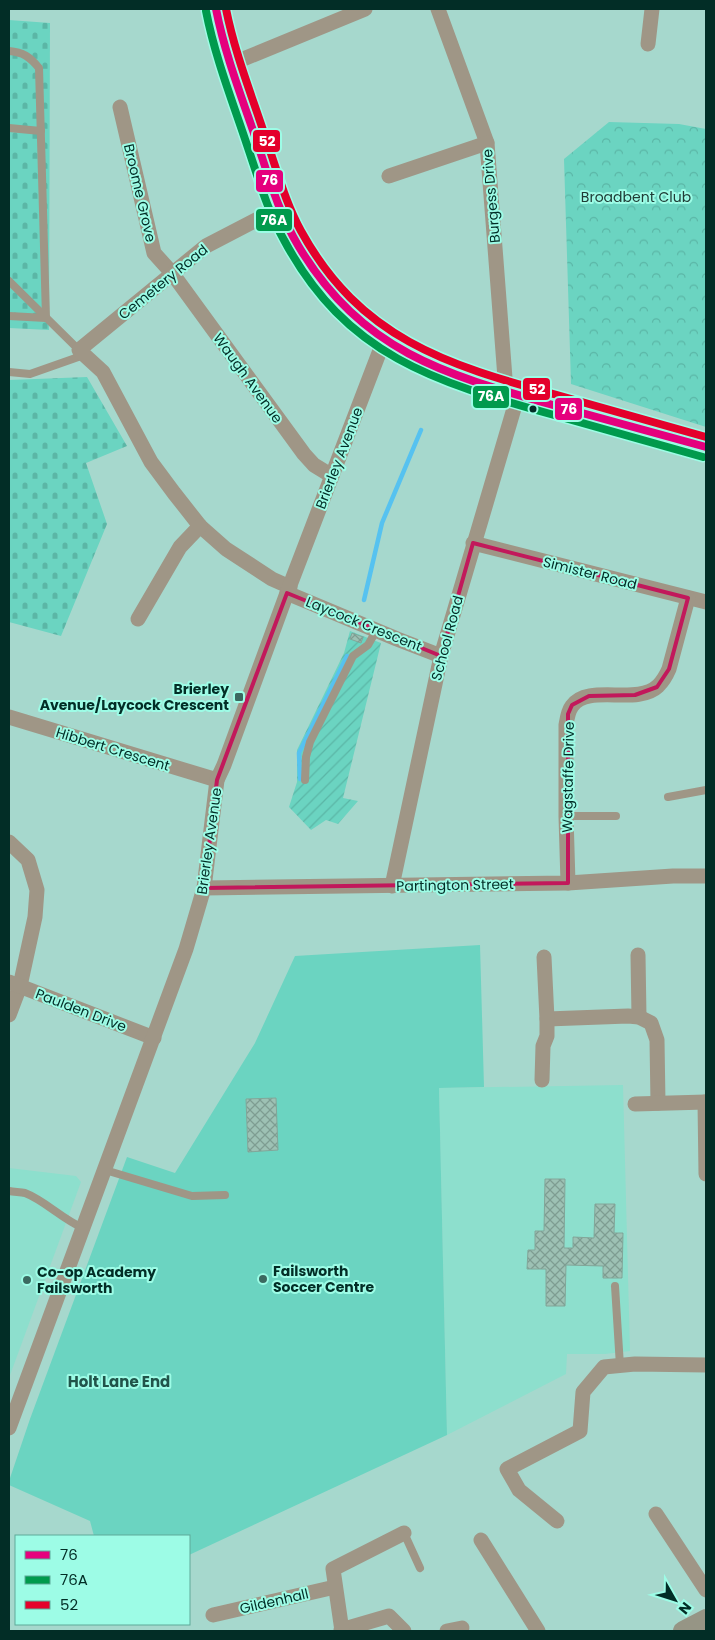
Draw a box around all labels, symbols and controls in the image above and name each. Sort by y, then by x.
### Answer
line badge: 52 [252,129,281,153]
text: 52 [258,131,276,151]
street label: Broome Grove [119,142,161,244]
street label: Burgess Drive [477,148,505,244]
line badge: 76 [255,169,284,193]
text: 76 [262,170,278,190]
park label: Broadbent Club [581,187,691,207]
line badge: 76A [255,208,293,232]
text: 76A [261,210,288,230]
street label: Cemetery Road [114,240,212,324]
street label: Waugh Avenue [209,329,288,427]
line badge: 52 [522,377,551,401]
text: 52 [528,379,546,399]
line badge: 76A [472,385,510,409]
text: 76A [478,386,505,406]
line badge: 76 [554,397,583,421]
text: 76 [561,399,577,419]
street label: Brierley Avenue [310,404,368,512]
unlabelled marker [528,404,538,414]
street label: Simister Road [541,552,639,594]
street label: Laycock Crescent [303,592,425,656]
street label: School Road [426,593,468,683]
place label: Brierley Avenue/Laycock Crescent [40,679,229,715]
marker: Brierley Avenue/Laycock Crescent [233,691,245,703]
street label: Wagstaffe Drive [557,721,579,833]
street label: Hibbert Crescent [54,722,172,776]
street label: Brierley Avenue [192,786,226,896]
street label: Partington Street [396,874,514,896]
street label: Paulden Drive [33,983,130,1037]
place label: Failsworth Soccer Centre [273,1261,374,1297]
place label: Co-op Academy Failsworth [37,1262,156,1298]
marker: Failsworth Soccer Centre [257,1273,269,1285]
marker: Co-op Academy Failsworth [21,1274,33,1286]
district label: Holt Lane End [68,1371,170,1392]
legend [15,1535,190,1625]
text: 76 [60,1544,78,1565]
text: 76A [60,1569,88,1590]
north arrow [650,1575,700,1625]
street label: Gildenhall [238,1583,310,1619]
text: 52 [60,1594,78,1615]
text: N [674,1598,696,1619]

